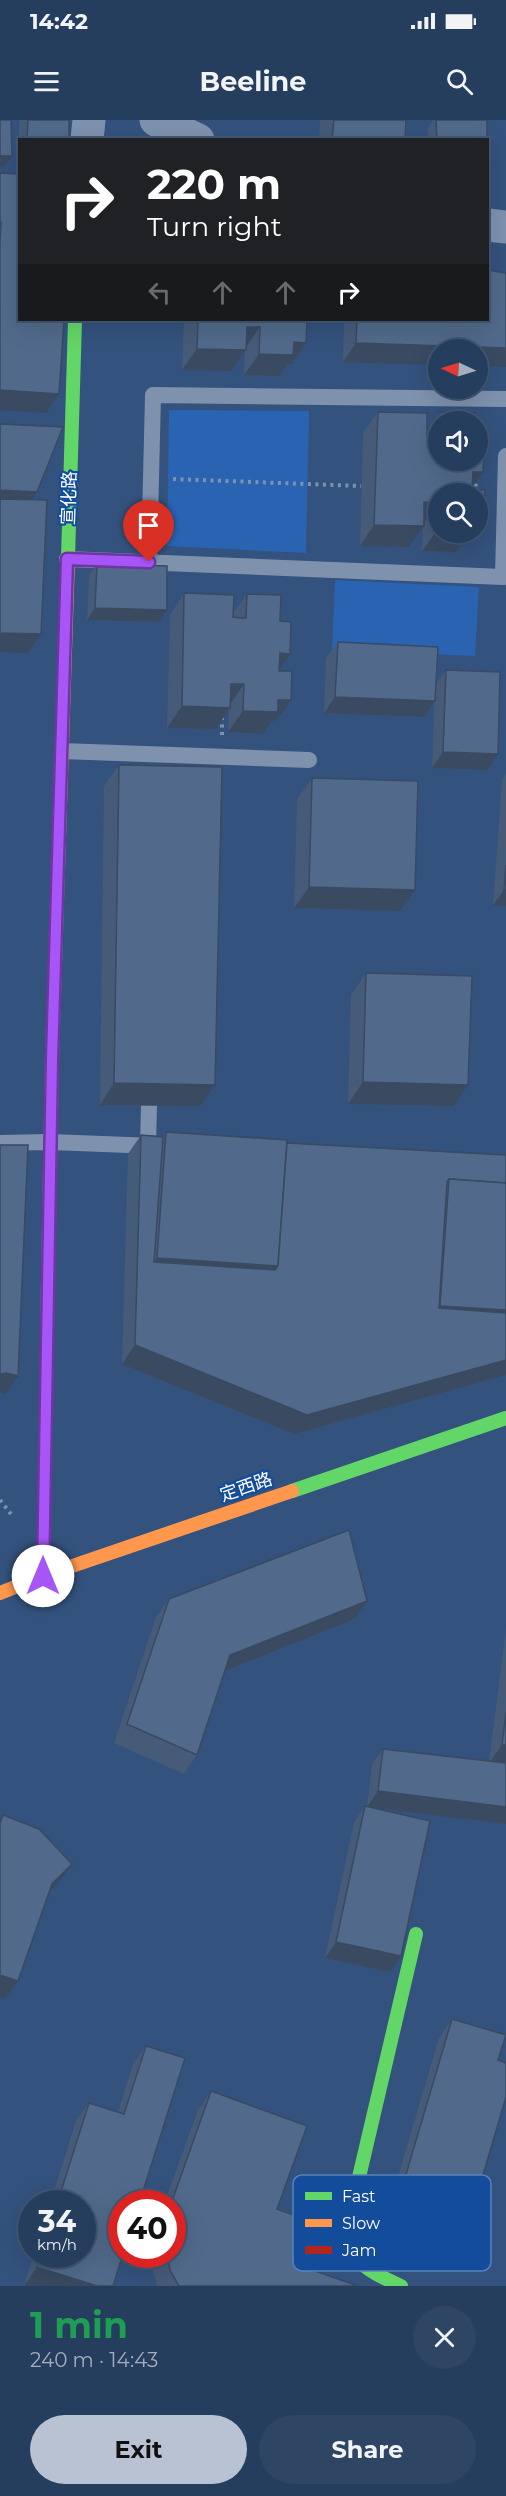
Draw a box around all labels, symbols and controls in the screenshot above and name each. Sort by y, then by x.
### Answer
text: 14:42 [30,8,88,35]
icon: menu [30,65,63,98]
text: Beeline [200,65,306,98]
icon: search [443,65,476,98]
text: 220 m [147,158,281,210]
icon: right [48,162,126,240]
text: Turn right [147,210,282,243]
icon: left [143,276,176,309]
icon: ahead [206,276,239,309]
icon: ahead [269,276,302,309]
icon: right [332,276,365,309]
north arrow [428,339,488,399]
map controls [428,339,488,543]
button: sound [428,411,488,471]
street label: 宣化路 [57,471,81,525]
button: search [428,483,488,543]
pin [123,500,174,562]
icon: arrive [132,509,165,542]
street label: 定西路 [217,1468,275,1506]
position arrow [11,1544,75,1608]
legend [293,2175,491,2271]
text: Fast [342,2187,376,2206]
speed limit sign: 40 [108,2190,186,2268]
text: 34 [38,2203,76,2240]
text: Slow [342,2214,380,2233]
text: km/h [37,2235,77,2254]
text: Jam [341,2241,376,2260]
text: 1 min [30,2303,128,2347]
button: close [413,2306,476,2369]
text: 240 m · 14:43 [30,2348,158,2372]
button: Exit [30,2415,247,2484]
button: Share [259,2415,476,2484]

